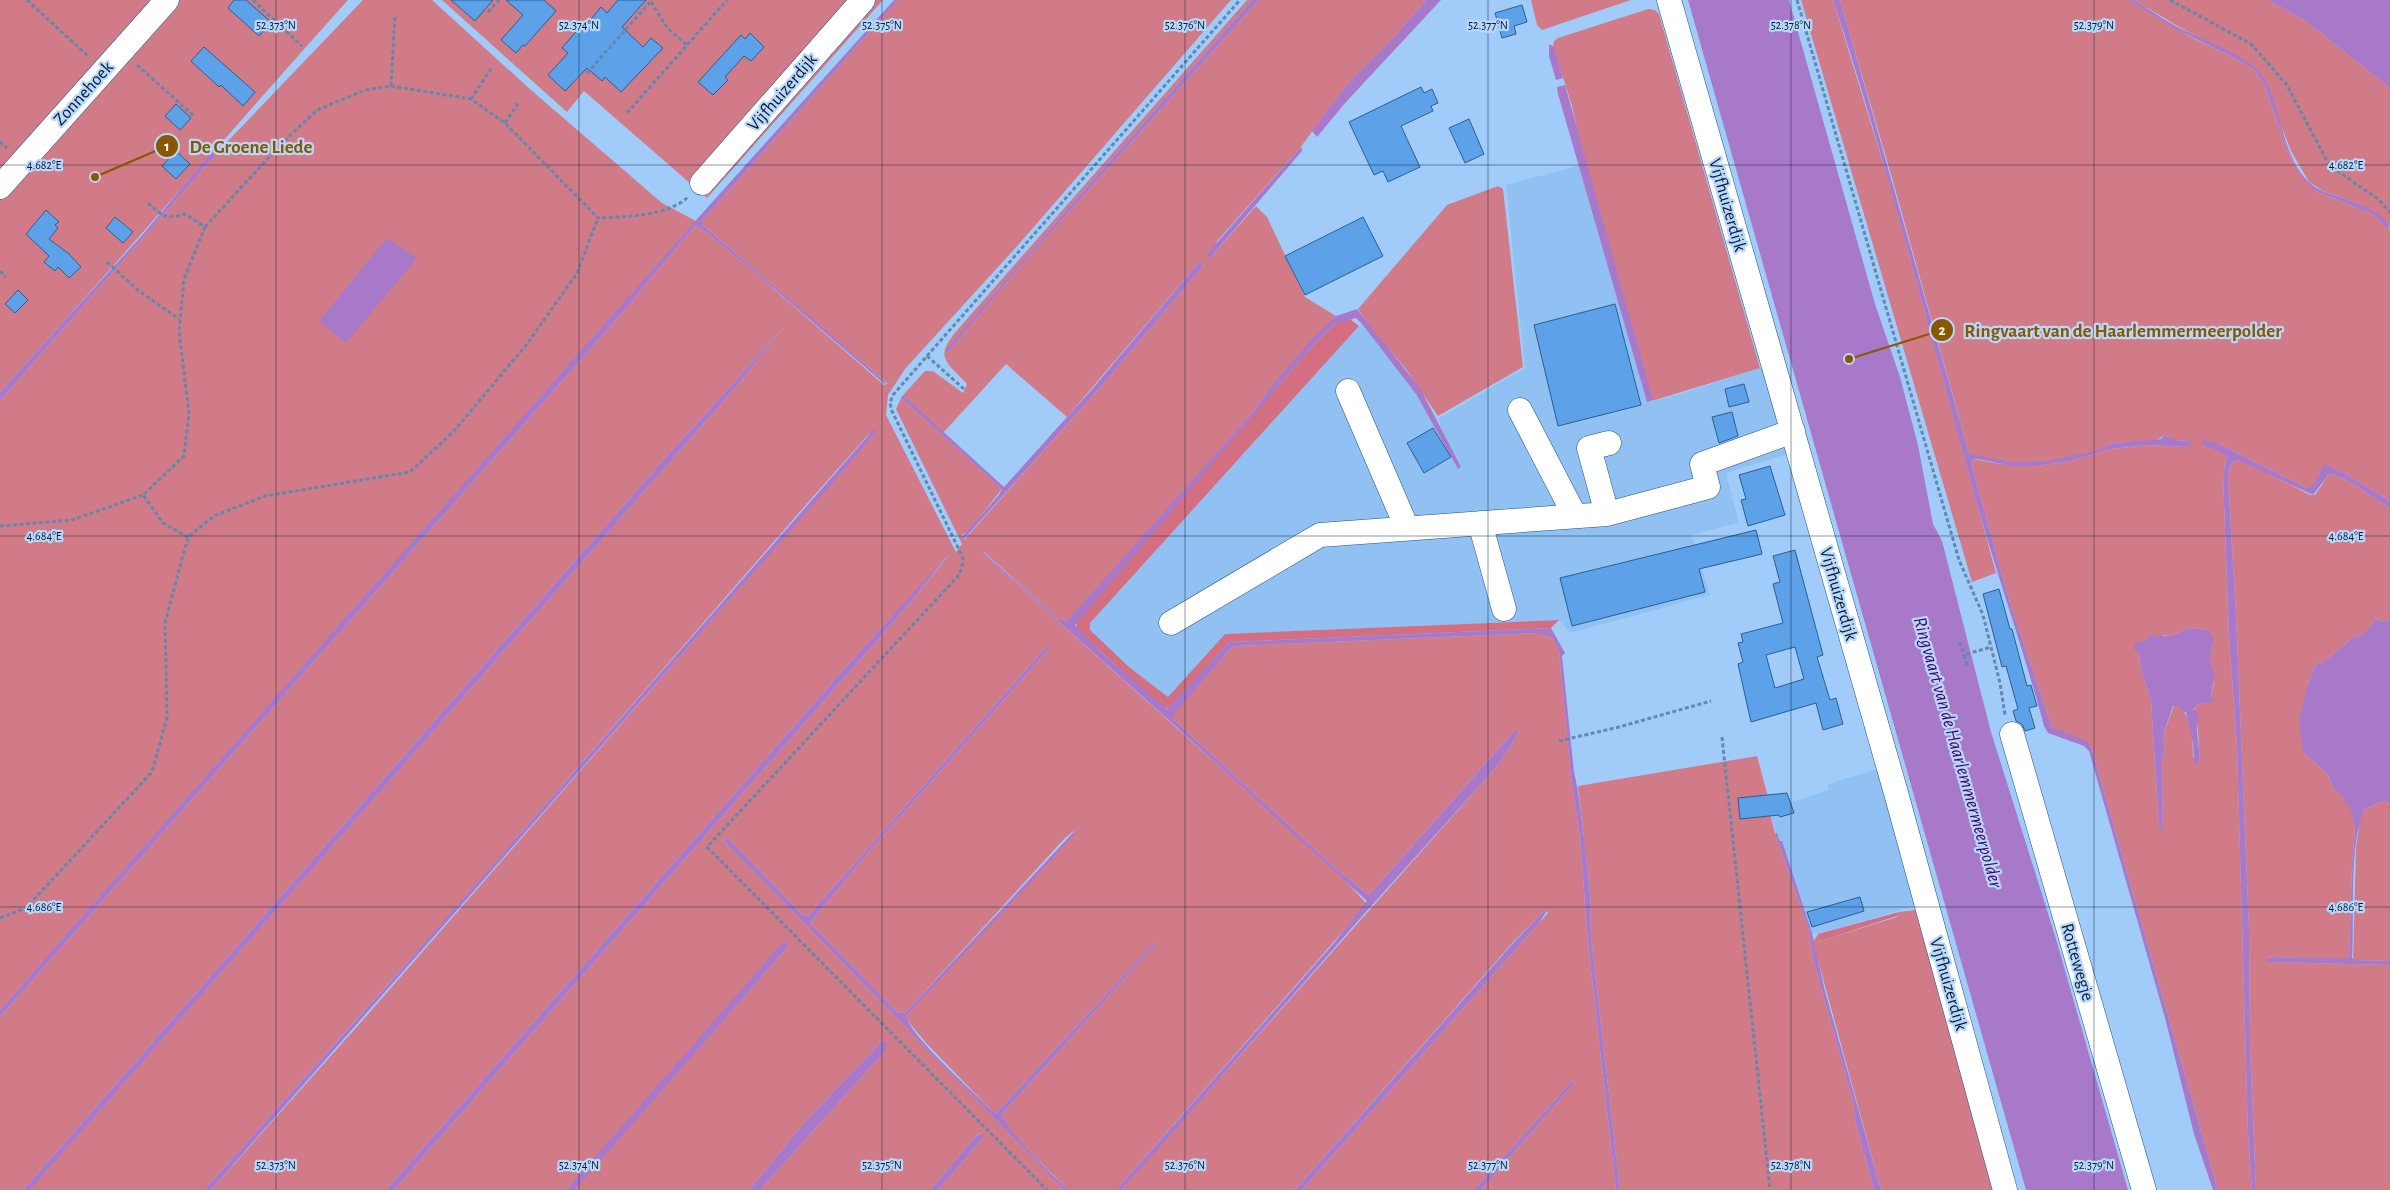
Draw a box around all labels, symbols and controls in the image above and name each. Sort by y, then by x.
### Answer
text: 52.373°N [256,19,296,31]
text: 52.374°N [559,19,599,31]
text: 52.375°N [862,19,902,31]
text: 52.376°N [1165,19,1205,31]
text: 52.377°N [1468,19,1508,31]
text: 52.378°N [1771,19,1811,31]
text: 52.379°N [2074,19,2114,31]
street label: Vijfhuizerdijk [745,50,822,135]
street label: Zonnehoek [51,58,117,129]
callout: De Groene Liede [155,129,323,163]
text: De Groene Liede [189,138,313,157]
text: 1 [164,139,170,154]
street label: Vijfhuizerdijk [1705,157,1749,255]
text: 4.682°E [27,159,62,171]
text: 4.682°E [2329,159,2364,171]
callout: Ringvaart van de Haarlemmermeerpolder [1929,313,2292,347]
text: Ringvaart van de Haarlemmermeerpolder [1964,322,2282,341]
text: 2 [1938,323,1946,338]
text: 4.684°E [27,530,62,542]
text: 4.684°E [2329,530,2364,542]
street label: Vijfhuizerdijk [1816,546,1860,644]
water label: Ringvaart van de Haarlemmermeerpolder [1910,615,2006,891]
text: 4.686°E [27,901,62,913]
text: 4.686°E [2329,901,2364,913]
street label: Rottewegje [2057,921,2097,1003]
street label: Vijfhuizerdijk [1926,936,1970,1034]
text: 52.373°N [256,1159,296,1171]
text: 52.374°N [559,1159,599,1171]
text: 52.375°N [862,1159,902,1171]
text: 52.376°N [1165,1159,1205,1171]
text: 52.377°N [1468,1159,1508,1171]
text: 52.378°N [1771,1159,1811,1171]
text: 52.379°N [2074,1159,2114,1171]

